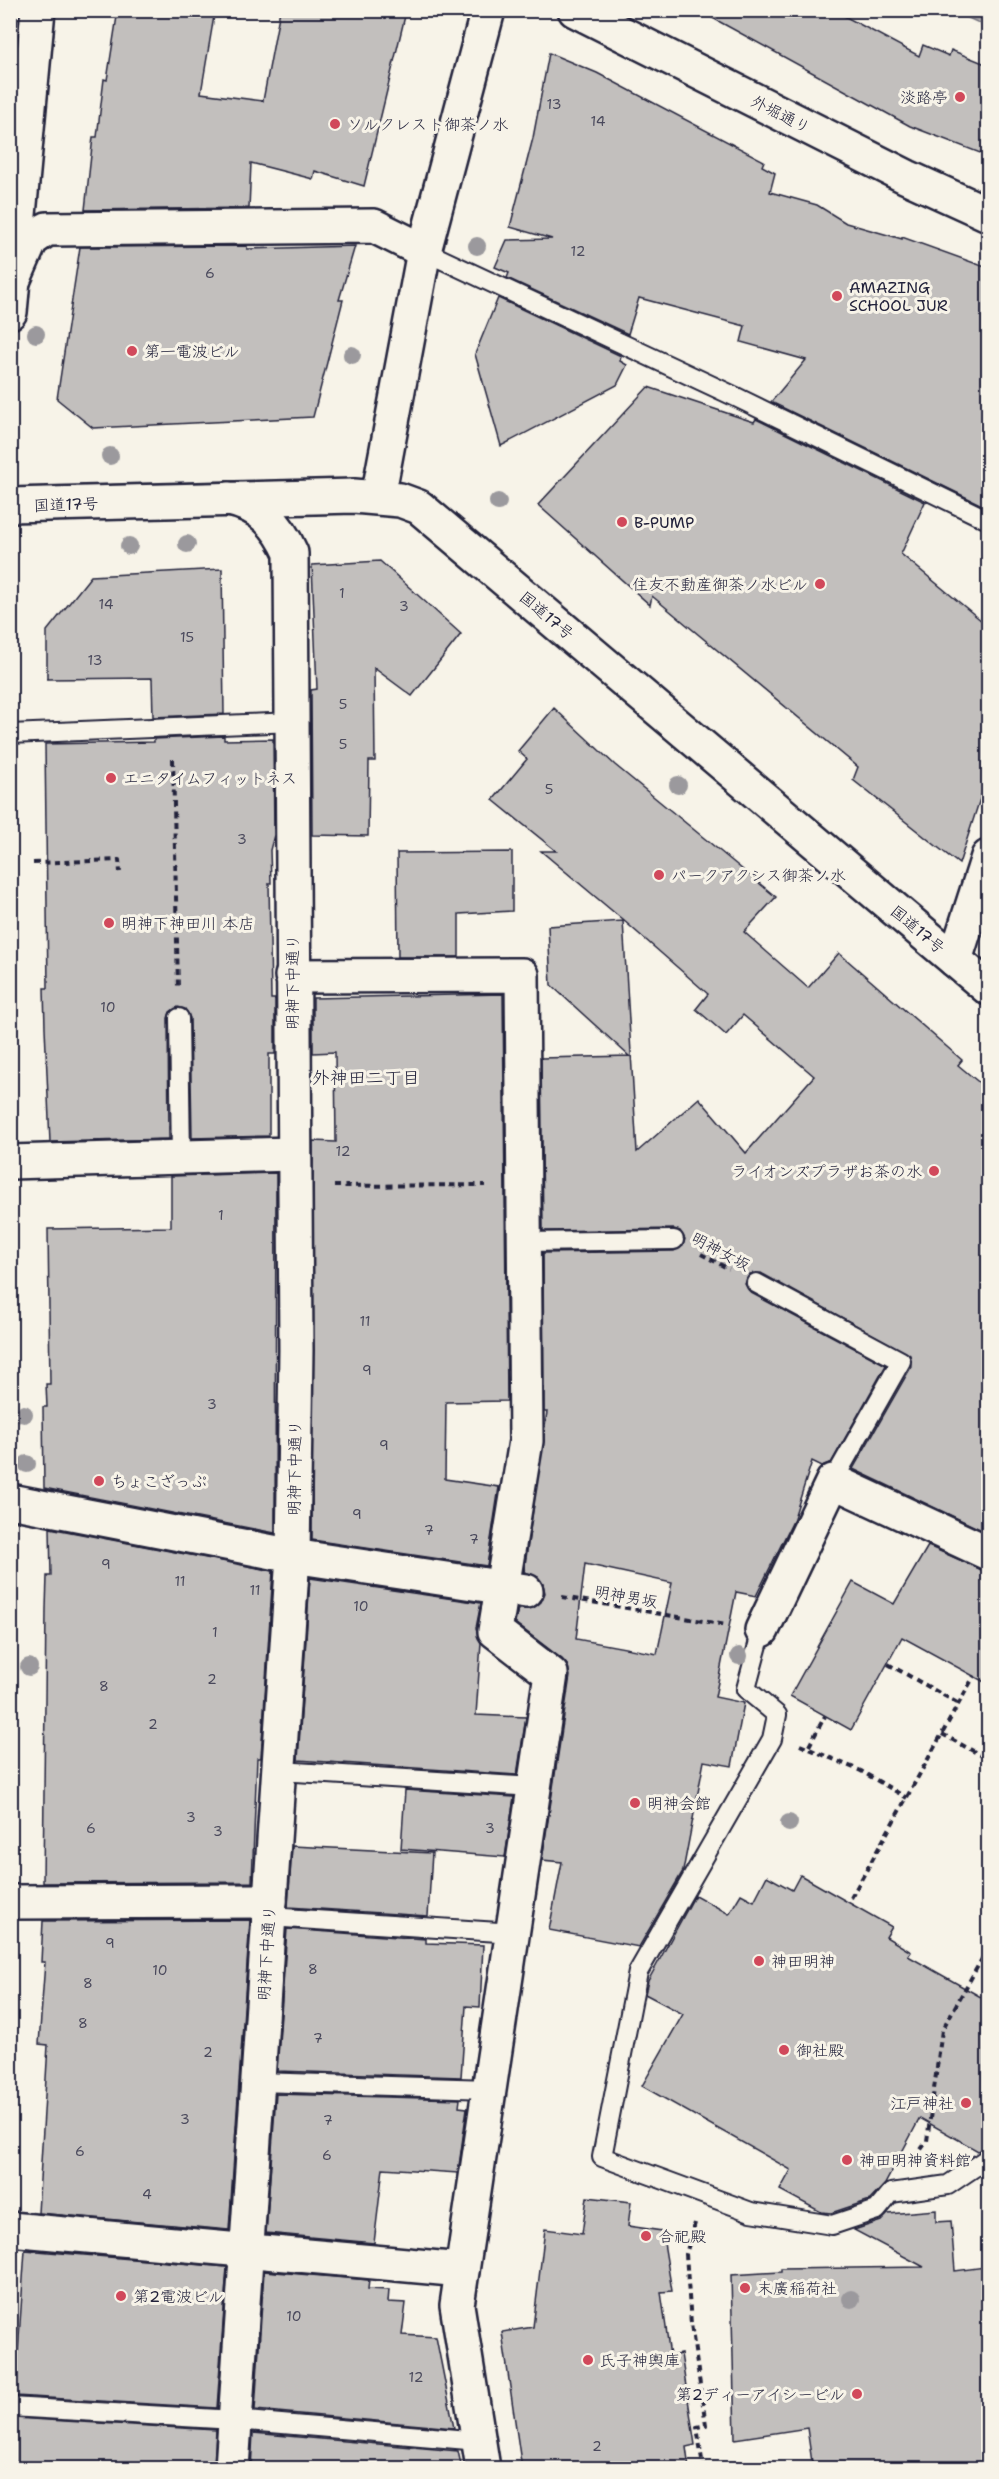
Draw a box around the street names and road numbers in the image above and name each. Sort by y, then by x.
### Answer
street label: 外堀通り [747,91,814,138]
street label: 国道17号 [33,493,99,516]
street label: 国道17号 [515,586,578,644]
street label: 国道17号 [886,900,949,958]
street label: 明神下中通り [282,934,303,1030]
street label: 明神女坂 [688,1227,754,1276]
street label: 明神下中通り [283,1420,306,1516]
street label: 明神男坂 [593,1581,659,1612]
street label: 明神下中通り [253,1904,280,2002]

